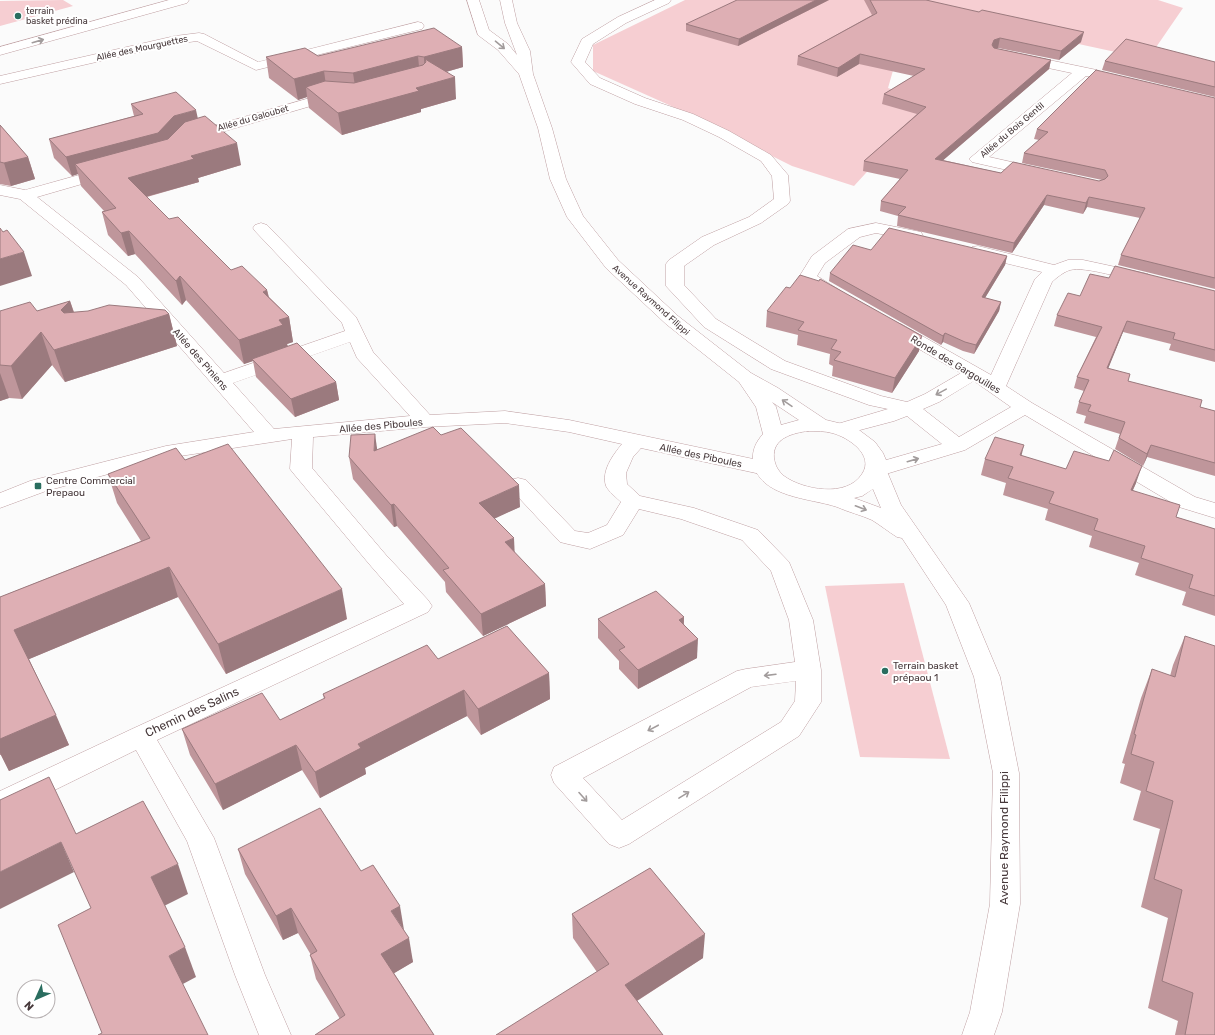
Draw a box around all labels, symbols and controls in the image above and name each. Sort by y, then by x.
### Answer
place label: terrain basket prédina [26,6,88,26]
marker: terrain basket prédina [13,11,23,21]
street label: Allée des Mourguettes [95,33,189,63]
one-way arrow [31,37,44,44]
one-way arrow [495,40,505,49]
street label: Allée du Bois Gentil [978,100,1046,160]
street label: Allée du Galoubet [216,103,290,133]
street label: Avenue Raymond Filippi [610,263,692,337]
street label: Allée des Piniens [170,326,230,393]
street label: Ronde des Gargouilles [908,333,1003,397]
one-way arrow [935,389,947,397]
one-way arrow [782,399,793,407]
street label: Allée des Piboules [339,416,423,436]
street label: Allée des Piboules [658,441,743,471]
one-way arrow [907,455,920,463]
place label: Centre Commercial Prepaou [46,475,135,499]
marker: Centre Commercial Prepaou [33,481,43,491]
one-way arrow [854,505,866,513]
place label: Terrain basket prépaou 1 [893,660,958,684]
marker: Terrain basket prépaou 1 [880,666,890,676]
one-way arrow [764,671,777,679]
street label: Chemin des Salins [143,684,241,740]
one-way arrow [647,724,659,732]
street label: Avenue Raymond Filippi [997,771,1011,905]
one-way arrow [579,791,588,802]
one-way arrow [678,791,690,799]
north arrow [16,979,56,1019]
text: N [22,998,37,1013]

